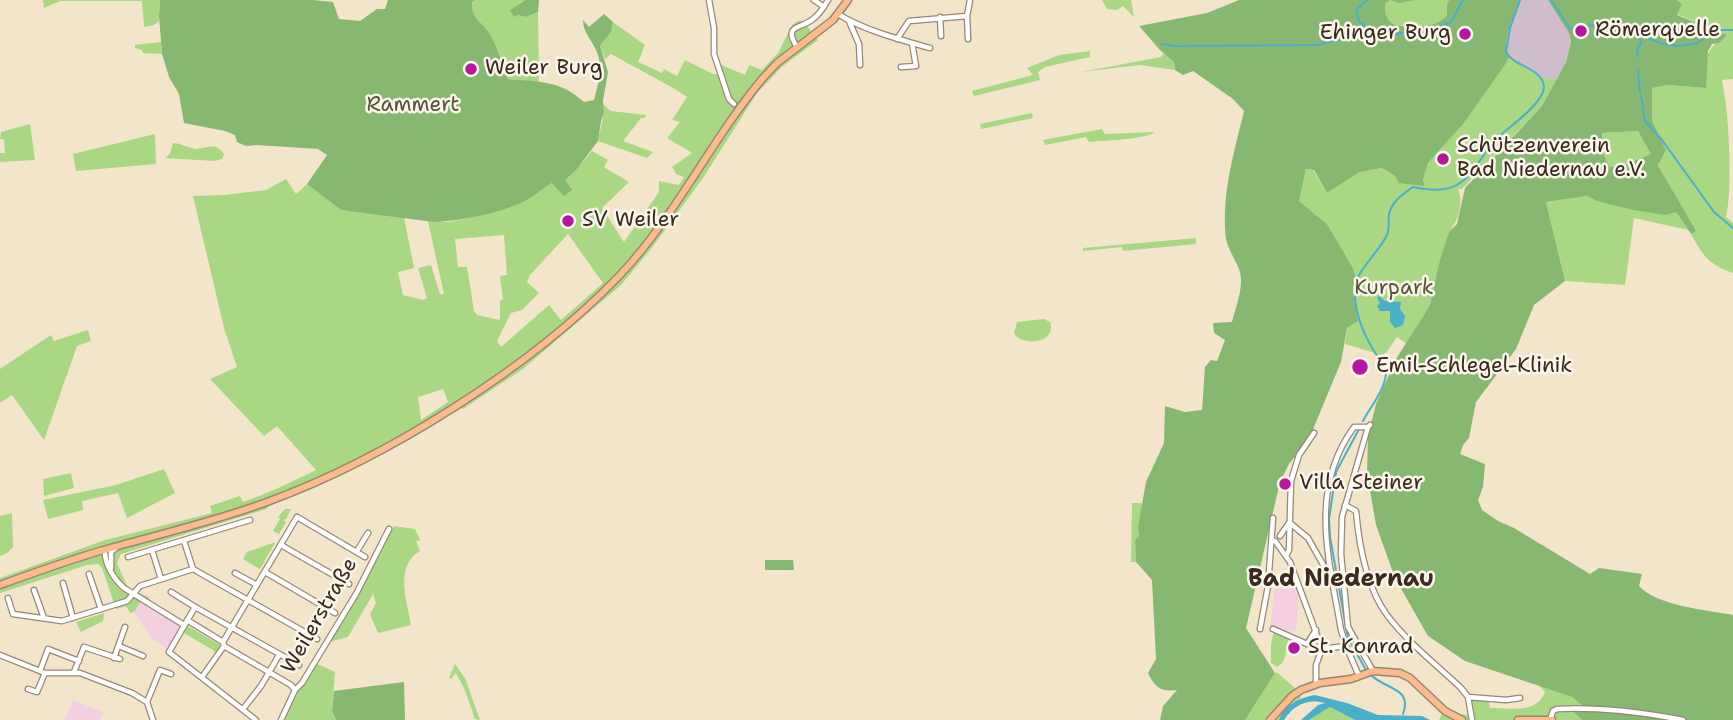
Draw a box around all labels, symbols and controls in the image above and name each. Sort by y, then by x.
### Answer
place label: Römerquelle [1595,18,1720,44]
place label: Ehinger Burg [1320,21,1451,47]
marker: Römerquelle [1573,23,1589,39]
marker: Ehinger Burg [1457,26,1473,42]
place label: Weiler Burg [485,56,603,82]
marker: Weiler Burg [463,61,479,77]
park label: Rammert [366,93,460,119]
place label: Schützenverein Bad Niedernau e.V. [1457,134,1646,184]
marker: Schützenverein Bad Niedernau e.V. [1435,151,1451,167]
place label: SV Weiler [582,208,679,234]
marker: SV Weiler [560,213,576,229]
park label: Kurpark [1354,276,1434,302]
place label: Emil-Schlegel-Klinik [1376,354,1572,380]
marker: Emil-Schlegel-Klinik [1350,357,1370,377]
place label: Villa Steiner [1299,471,1423,497]
marker: Villa Steiner [1277,476,1293,492]
street label: Weilerstraße [277,554,363,678]
district label: Bad Niedernau [1248,566,1434,594]
place label: St. Konrad [1308,635,1413,661]
marker: St. Konrad [1286,640,1302,656]

